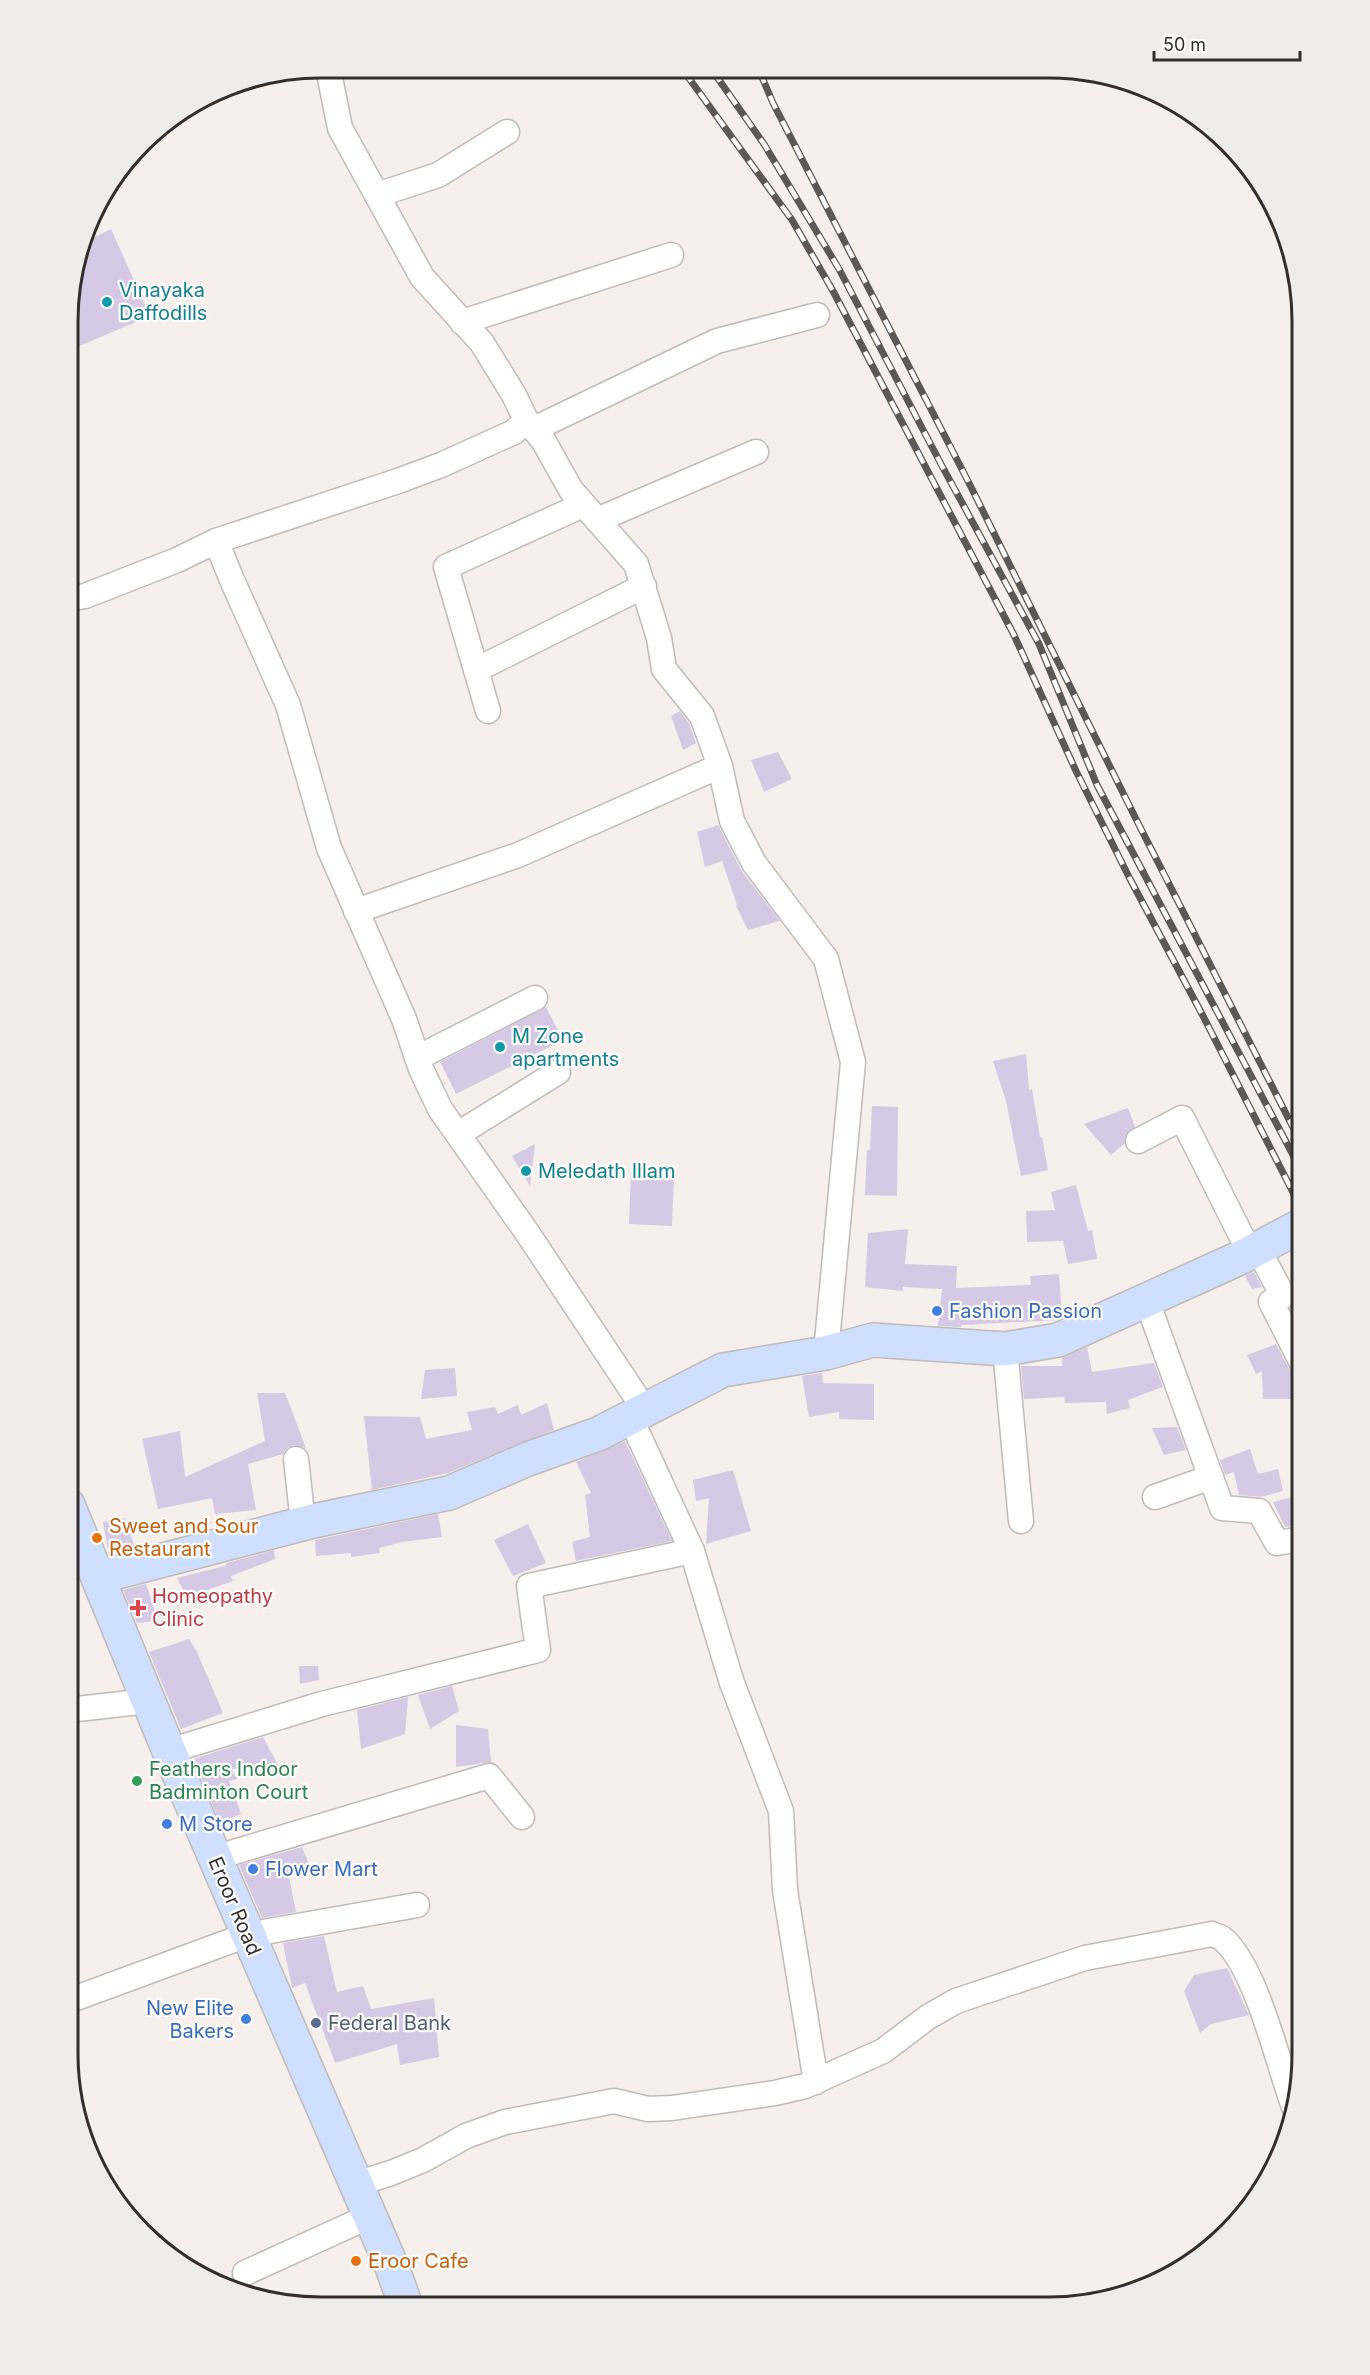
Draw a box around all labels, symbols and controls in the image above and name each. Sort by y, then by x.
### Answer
scale bar [1154,24,1300,62]
text: 50 m [1163,34,1206,55]
place label: Vinayaka Daffodills [119,278,207,325]
marker: Vinayaka Daffodills [100,295,114,309]
place label: M Zone apartments [512,1024,619,1071]
marker: M Zone apartments [493,1040,507,1054]
place label: Meledath Illam [538,1159,676,1183]
marker: Meledath Illam [519,1164,533,1178]
place label: Fashion Passion [949,1299,1102,1323]
marker: Fashion Passion [930,1304,944,1318]
place label: Sweet and Sour Restaurant [109,1514,259,1561]
marker: Sweet and Sour Restaurant [90,1531,104,1545]
place label: Homeopathy Clinic [152,1584,273,1631]
marker: Homeopathy Clinic [129,1599,147,1617]
place label: Feathers Indoor Badminton Court [149,1757,309,1804]
marker: Feathers Indoor Badminton Court [130,1774,144,1788]
place label: M Store [179,1812,253,1836]
marker: M Store [160,1817,174,1831]
street label: Eroor Road [204,1853,266,1959]
place label: Flower Mart [265,1857,378,1881]
marker: Flower Mart [246,1862,260,1876]
place label: New Elite Bakers [146,1996,234,2043]
place label: Federal Bank [328,2011,451,2035]
marker: New Elite Bakers [239,2012,253,2026]
marker: Federal Bank [309,2016,323,2030]
place label: Eroor Cafe [368,2249,469,2273]
marker: Eroor Cafe [349,2254,363,2268]

